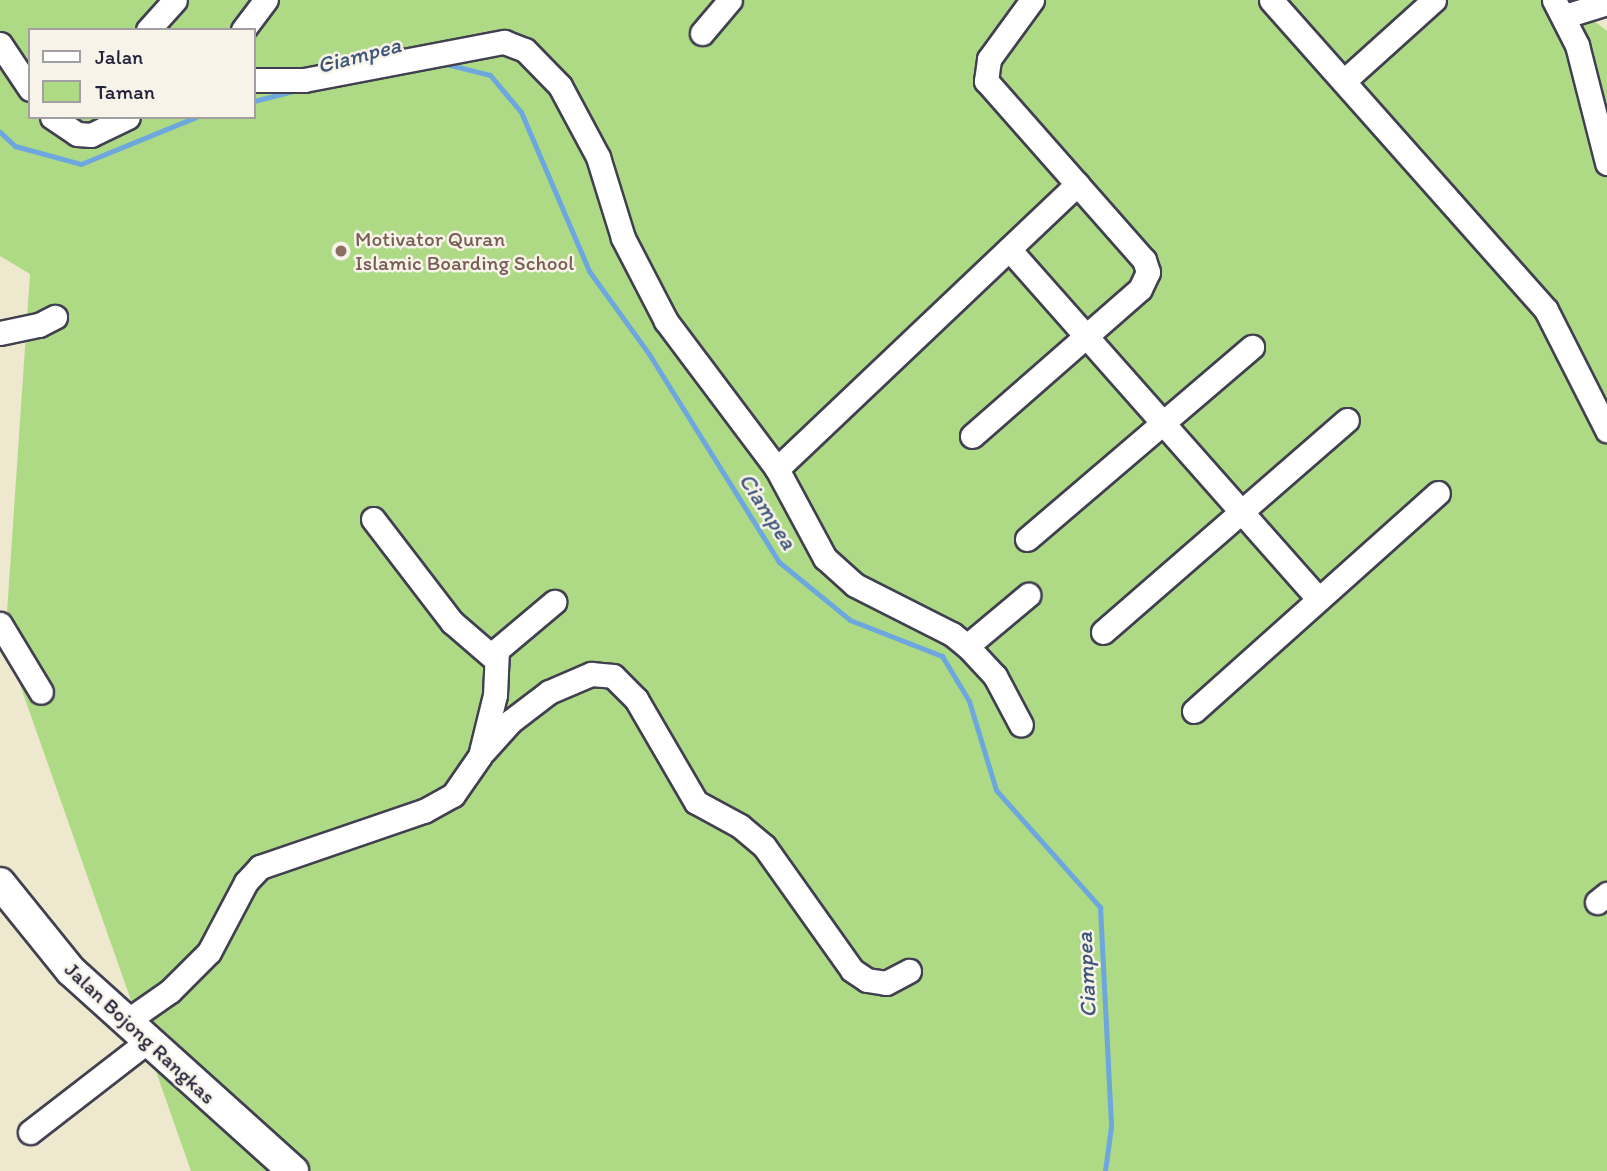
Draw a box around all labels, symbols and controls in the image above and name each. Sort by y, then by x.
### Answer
legend [28,28,256,119]
water label: Ciampea [314,31,404,79]
text: Jalan [95,44,143,69]
text: Taman [95,79,155,104]
place label: Motivator Quran Islamic Boarding School [355,226,573,276]
marker: Motivator Quran Islamic Boarding School [333,243,349,259]
water label: Ciampea [733,468,803,554]
water label: Ciampea [1070,931,1102,1019]
street label: Jalan Bojong Rangkas [60,957,220,1109]

